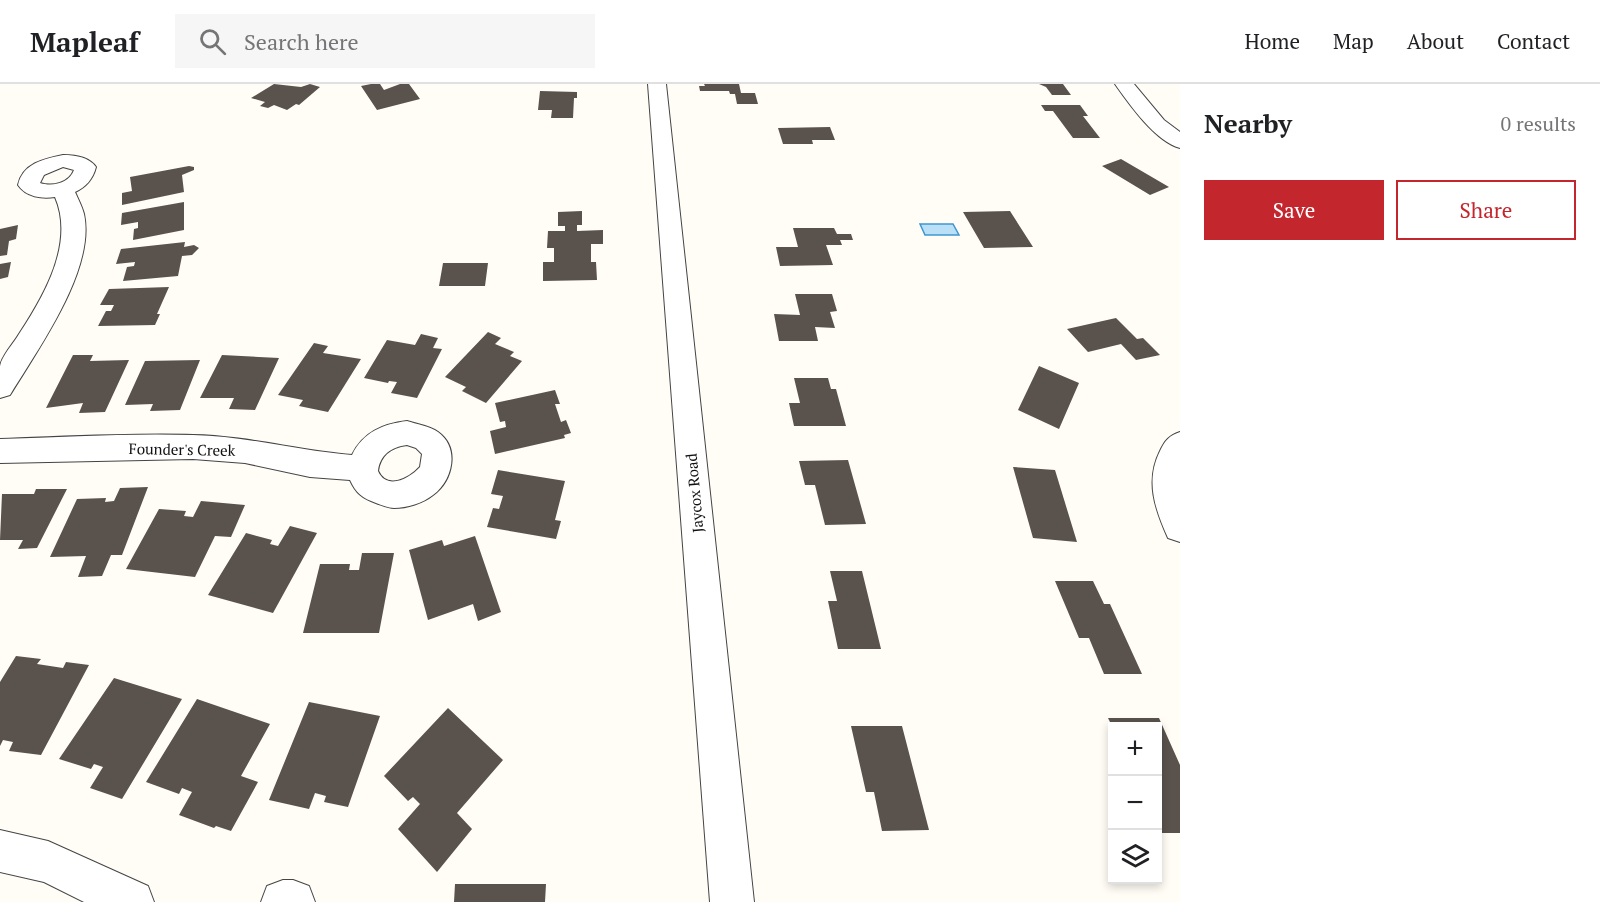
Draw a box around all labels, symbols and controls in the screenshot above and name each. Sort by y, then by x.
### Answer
search box [175,14,595,68]
text: Mapleaf [30,23,139,60]
icon: search [196,25,229,58]
text: Search here [244,27,358,56]
text: Home [1244,27,1300,55]
text: Map [1333,27,1374,55]
text: About [1407,27,1464,55]
text: Contact [1497,27,1570,55]
text: Nearby [1204,106,1292,140]
text: 0 results [1501,110,1576,137]
button: Save [1204,180,1384,240]
button: Share [1396,180,1576,240]
street label: Founder's Creek [128,438,236,460]
street label: Jaycox Road [681,453,707,534]
map controls [1108,722,1162,884]
button: + [1108,722,1162,776]
button: − [1108,776,1162,830]
button: layers [1108,830,1162,884]

